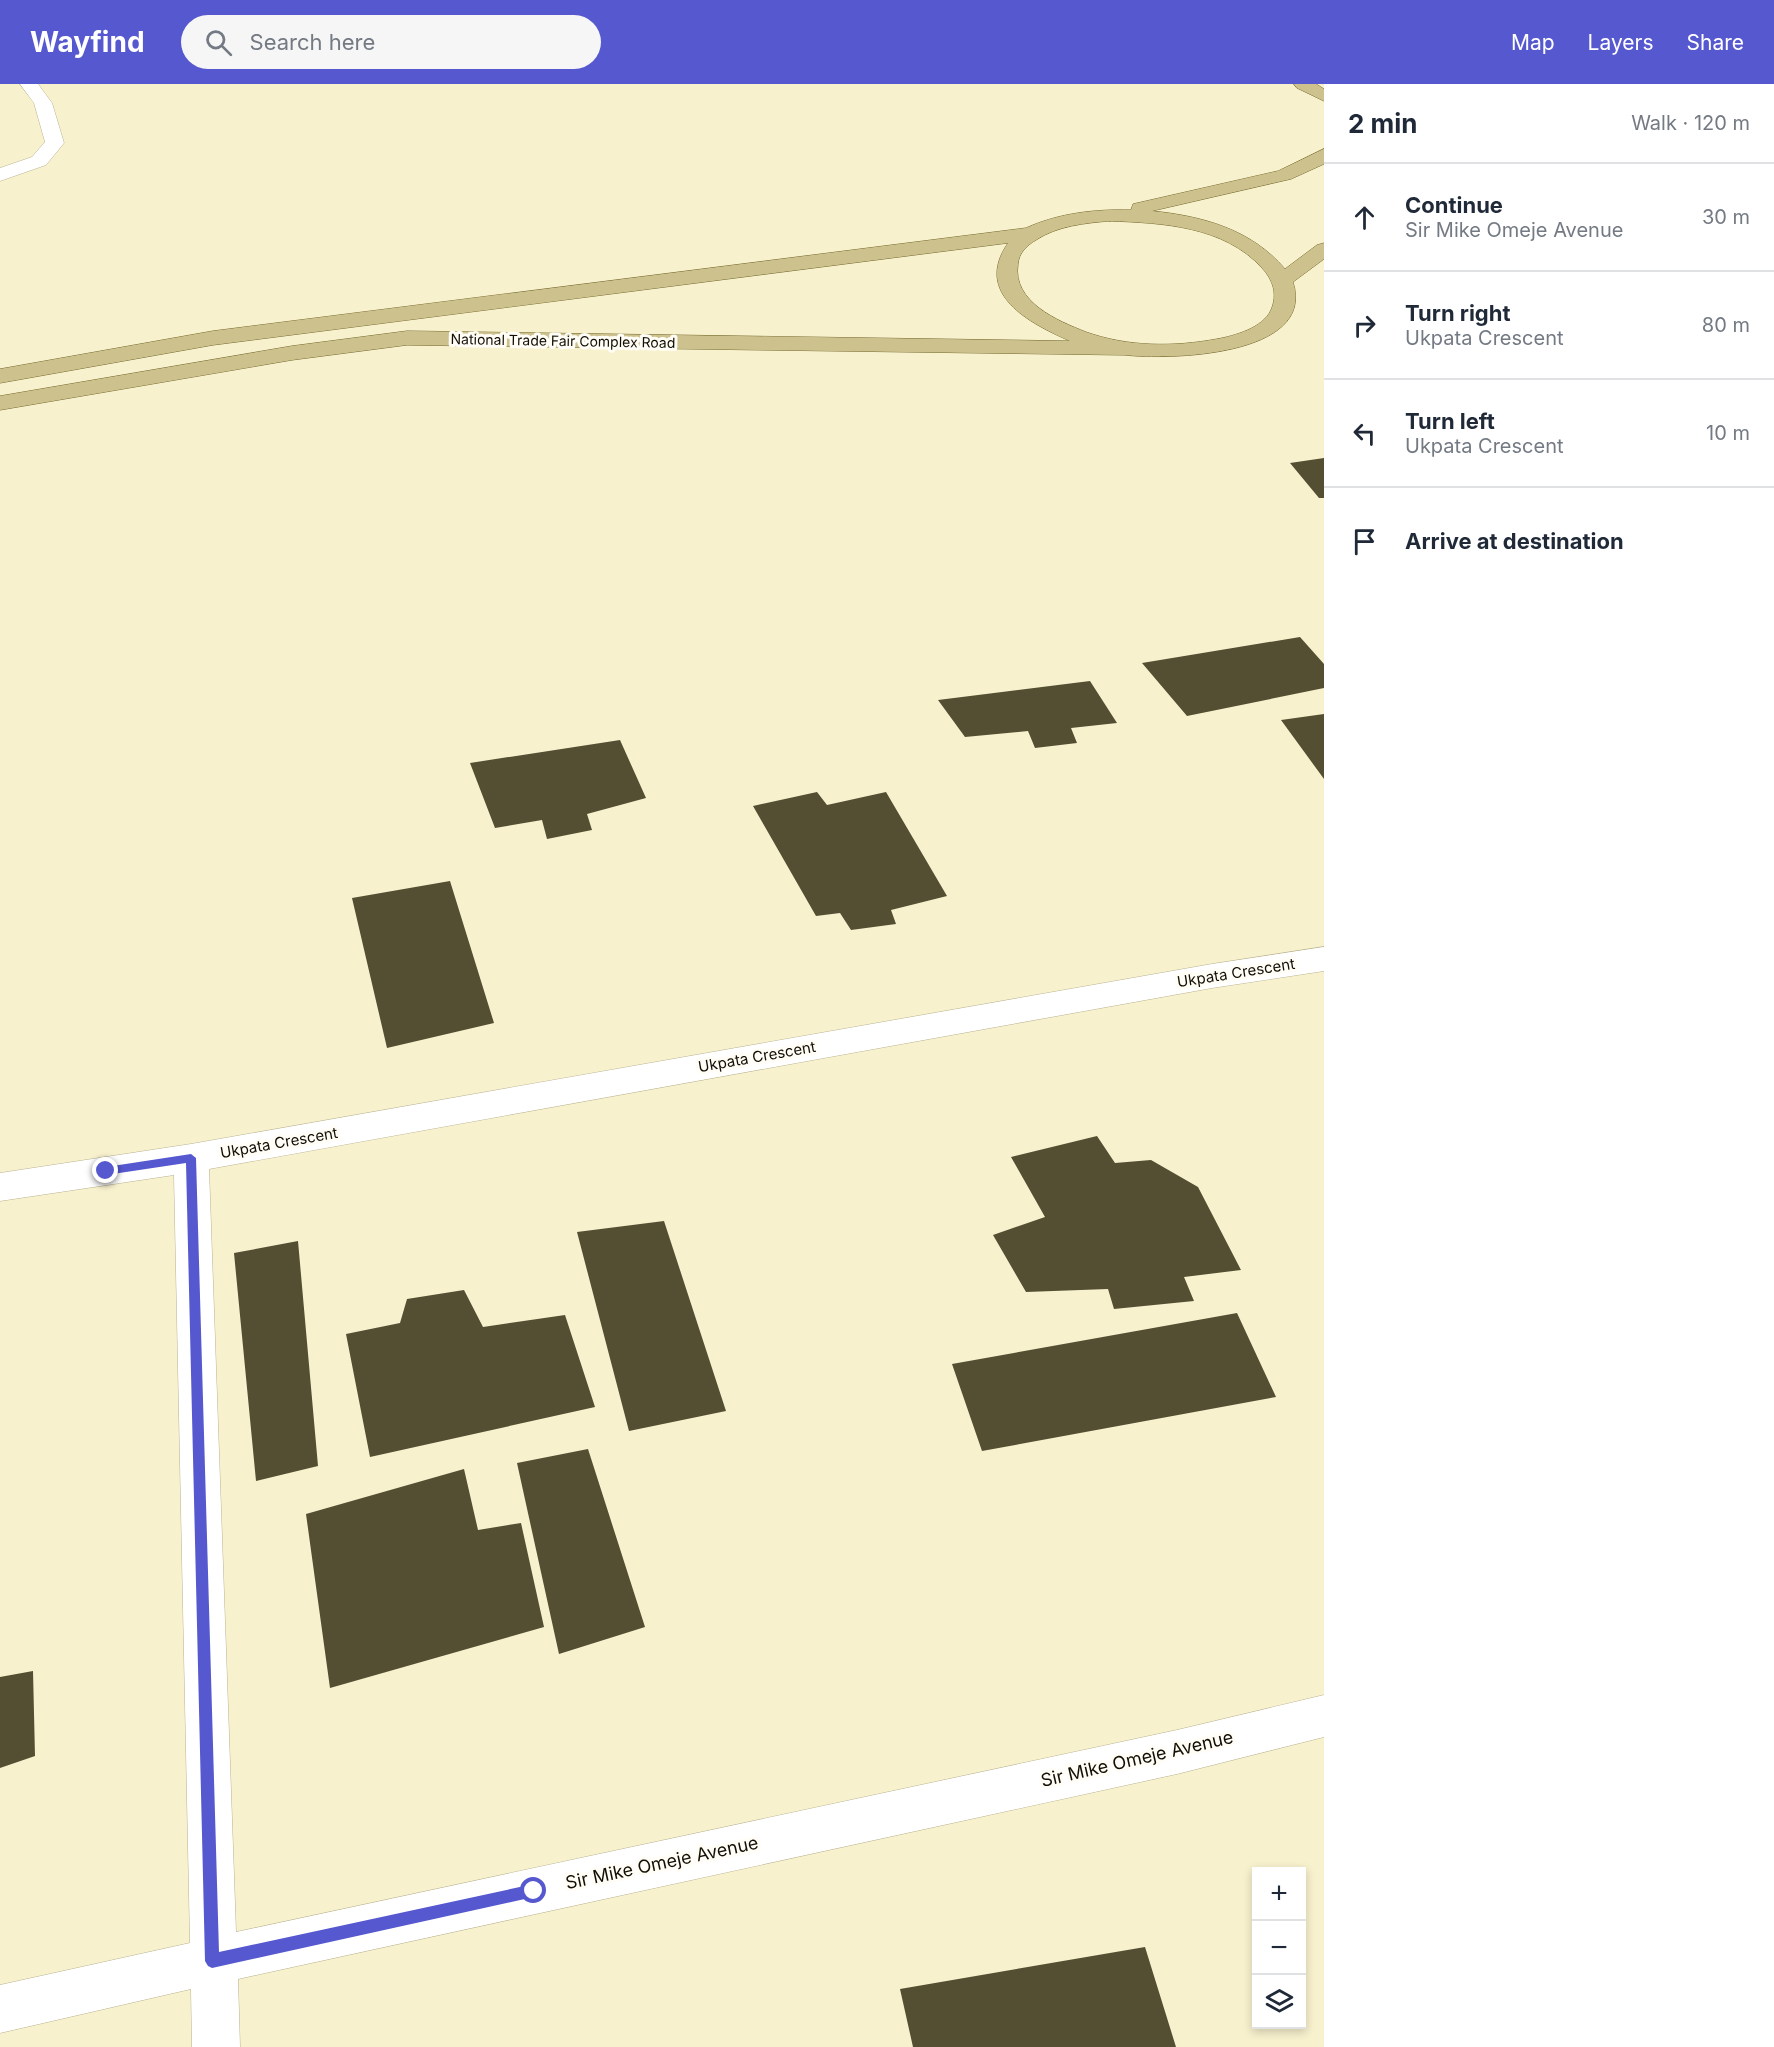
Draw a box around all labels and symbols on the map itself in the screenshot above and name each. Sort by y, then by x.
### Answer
street label: National Trade Fair Complex Road [451,330,675,351]
street label: Ukpata Crescent [1176,954,1296,991]
street label: Ukpata Crescent [697,1037,817,1076]
street label: Ukpata Crescent [219,1123,339,1162]
route end [92,1157,118,1183]
street label: Sir Mike Omeje Avenue [1039,1726,1235,1791]
street label: Sir Mike Omeje Avenue [564,1832,760,1893]
route start [520,1877,546,1903]

